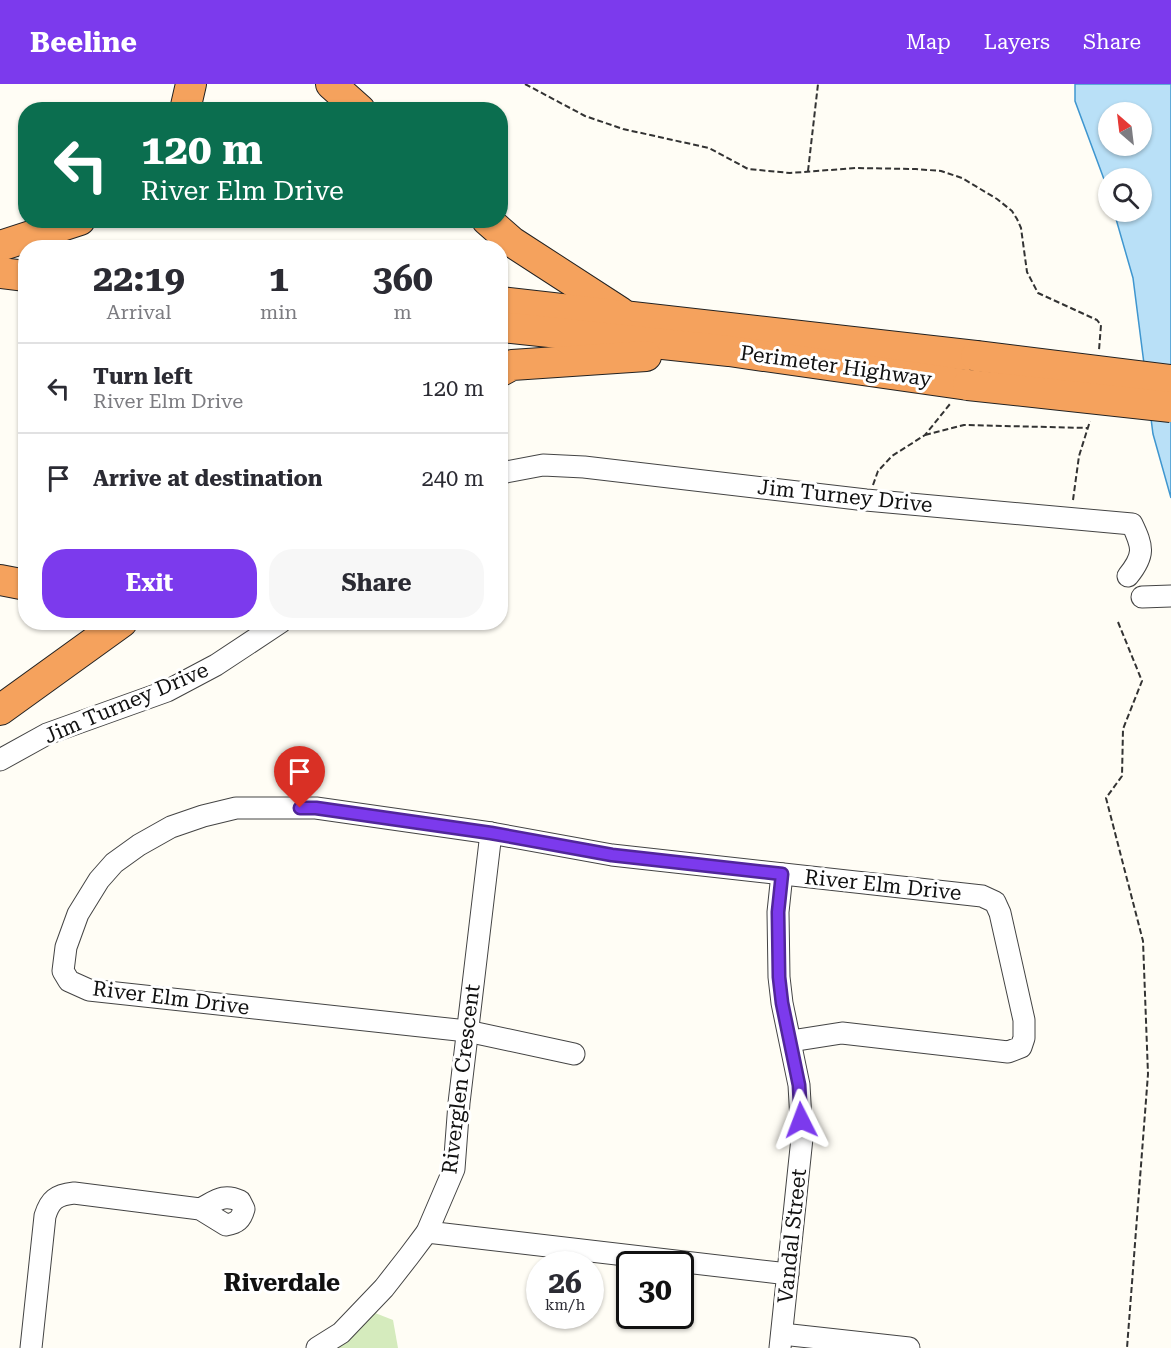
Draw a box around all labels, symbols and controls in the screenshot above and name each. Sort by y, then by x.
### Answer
text: Beeline [30,26,137,59]
text: Map [906,30,951,54]
text: Layers [984,30,1050,54]
text: Share [1083,30,1141,54]
north arrow [1098,102,1152,156]
map controls [1098,102,1152,222]
text: 120 m [141,125,263,174]
icon: left [42,126,120,204]
button: search [1098,168,1152,222]
text: River Elm Drive [141,175,344,207]
text: 22:19 [93,258,185,300]
text: 1 [269,258,289,300]
text: 360 [373,258,433,300]
text: Arrival [106,300,171,324]
text: min [260,300,297,324]
text: m [394,300,412,324]
street label: Perimeter Highway [739,341,934,391]
text: Turn left [93,364,193,389]
icon: left [42,372,75,405]
text: 120 m [421,376,484,401]
text: River Elm Drive [93,389,243,413]
icon: arrive [42,462,75,495]
text: Arrive at destination [93,466,322,491]
text: 240 m [421,466,484,491]
street label: Jim Turney Drive [756,475,934,517]
button: Exit [42,549,257,618]
button: Share [269,549,484,618]
street label: Jim Turney Drive [40,658,212,748]
pin [274,746,325,808]
icon: arrive [283,755,316,788]
street label: River Elm Drive [803,865,963,905]
street label: River Elm Drive [91,976,251,1020]
street label: Riverglen Crescent [437,982,485,1175]
position arrow [769,1088,833,1152]
street label: Vandal Street [773,1167,811,1304]
speed limit sign: 30 [616,1251,694,1329]
text: 26 [548,1265,582,1300]
district label: Riverdale [224,1269,340,1297]
text: km/h [545,1296,585,1314]

